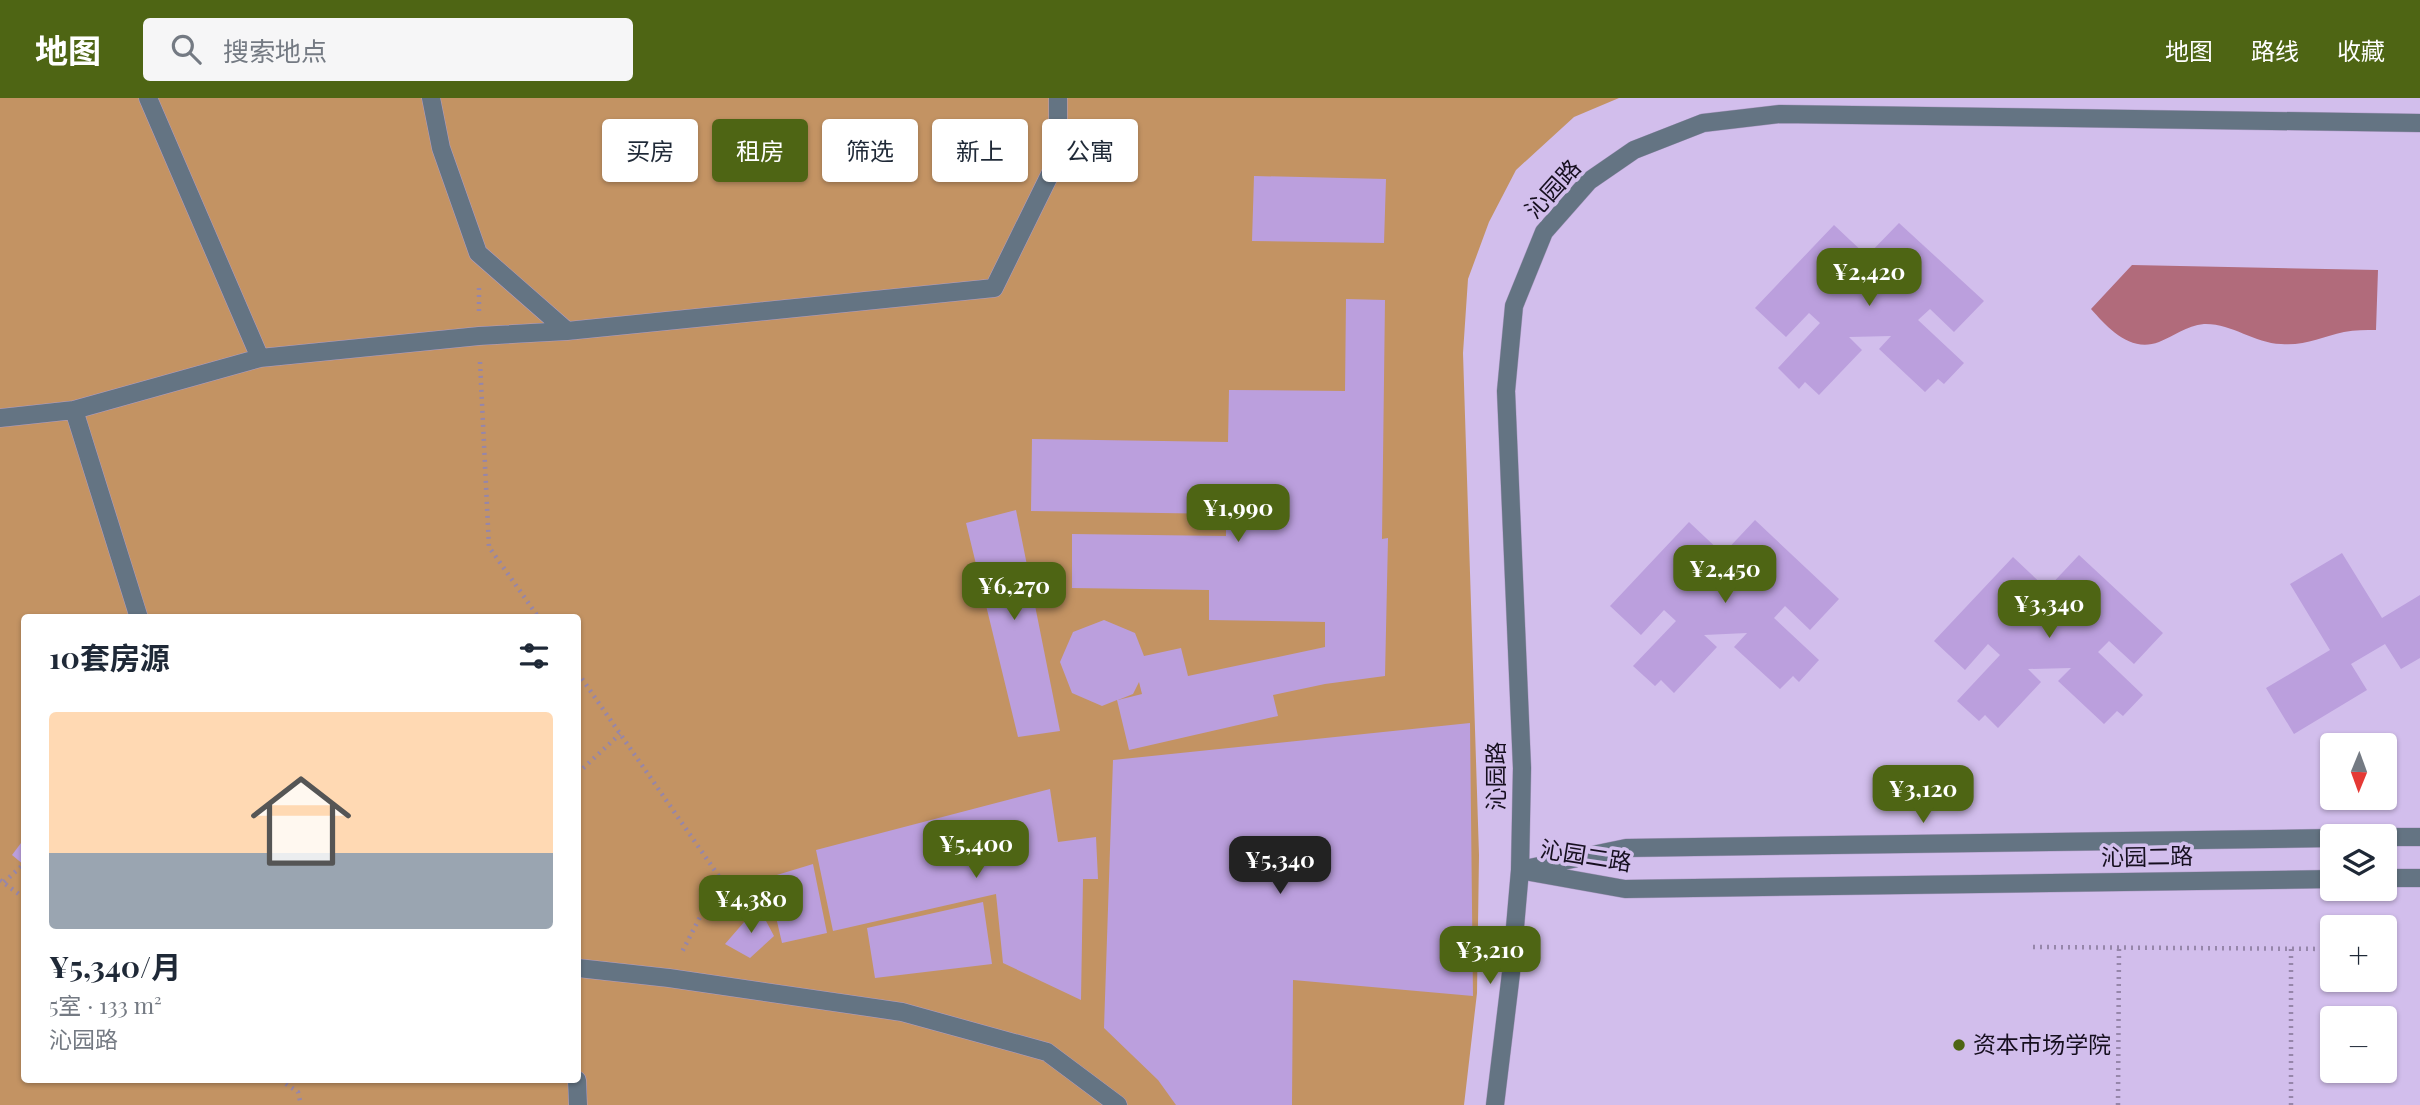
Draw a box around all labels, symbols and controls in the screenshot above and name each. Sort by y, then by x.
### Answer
search box [143,18,633,81]
text: 地图 [35,27,101,71]
icon: search [167,30,205,68]
text: 搜索地点 [223,33,327,68]
text: 地图 [2165,34,2213,66]
text: 路线 [2251,34,2299,66]
text: 收藏 [2337,34,2385,66]
chip: 买房 [602,119,698,182]
chip: 租房 [712,119,808,182]
chip: 筛选 [822,119,918,182]
chip: 新上 [932,119,1028,182]
chip: 公寓 [1042,119,1138,182]
street label: 沁园路 [1517,152,1586,224]
pin: ¥2,420 [1812,248,1926,308]
text: ¥2,420 [1833,255,1905,286]
pin: ¥1,990 [1181,484,1295,544]
text: ¥1,990 [1203,491,1273,522]
pin: ¥2,450 [1668,546,1782,605]
text: ¥2,450 [1689,552,1761,583]
pin: ¥6,270 [957,562,1071,622]
text: ¥6,270 [978,569,1050,600]
pin: ¥3,340 [1992,580,2106,640]
text: ¥3,340 [2014,587,2084,618]
text: 10套房源 [49,637,170,677]
icon: filters [515,637,553,675]
north arrow [2320,733,2398,810]
map controls [2320,733,2397,1083]
street label: 沁园路 [1479,742,1510,811]
icon: home [238,758,364,884]
pin: ¥3,120 [1866,766,1980,825]
text: ¥3,120 [1889,772,1957,803]
pin: ¥5,400 [919,820,1033,880]
button: layers [2320,824,2397,901]
text: ¥5,400 [939,827,1013,858]
street label: 沁园二路 [1538,832,1634,877]
pin: ¥5,340 [1223,836,1337,896]
street label: 沁园二路 [2101,839,2193,872]
text: ¥5,340 [1245,843,1315,874]
pin: ¥4,380 [694,876,808,935]
text: ¥4,380 [715,882,787,913]
button: + [2320,915,2397,992]
pin: ¥3,210 [1433,926,1547,986]
text: ¥3,210 [1456,933,1524,964]
text: ¥5,340/月 [49,946,181,986]
text: 5室 · 133 m² [49,989,162,1020]
button: − [2320,1006,2397,1083]
text: 沁园路 [49,1023,118,1054]
place label: 资本市场学院 [1973,1028,2111,1059]
marker: 资本市场学院 [1951,1037,1967,1053]

